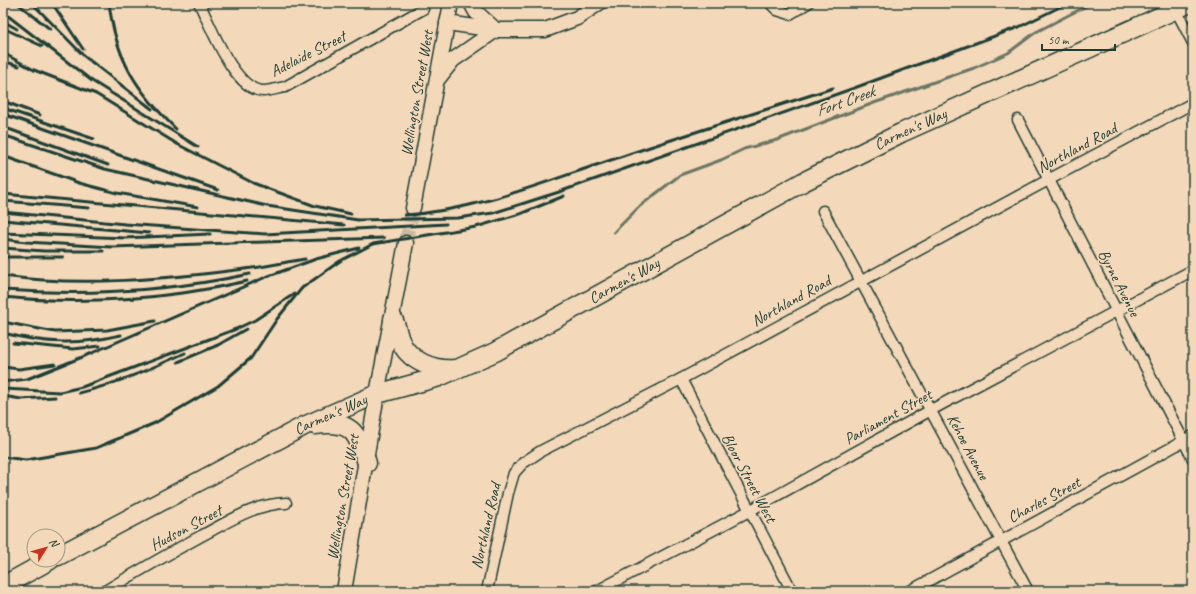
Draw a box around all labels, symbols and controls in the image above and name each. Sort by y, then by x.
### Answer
street label: Adelaide Street [267,25,351,81]
scale bar [1042,26,1115,52]
street label: Wellington Street West [396,27,438,157]
text: 50 m [1048,32,1070,48]
water label: Fort Creek [813,80,880,121]
street label: Carmen's Way [871,103,951,155]
street label: Northland Road [1034,117,1123,177]
street label: Byrne Avenue [1094,246,1145,321]
street label: Carmen's Way [585,252,664,308]
street label: Northland Road [748,270,836,331]
street label: Parliament Street [841,384,937,449]
street label: Carmen's Way [290,389,371,440]
street label: Kehoe Avenue [942,411,994,485]
street label: Bloor Street West [717,430,782,527]
street label: Wellington Street West [322,431,364,561]
street label: Charles Street [1004,472,1085,527]
street label: Northland Road [466,479,506,571]
street label: Hudson Street [147,500,228,555]
north arrow [26,528,66,568]
text: N [46,535,63,551]

